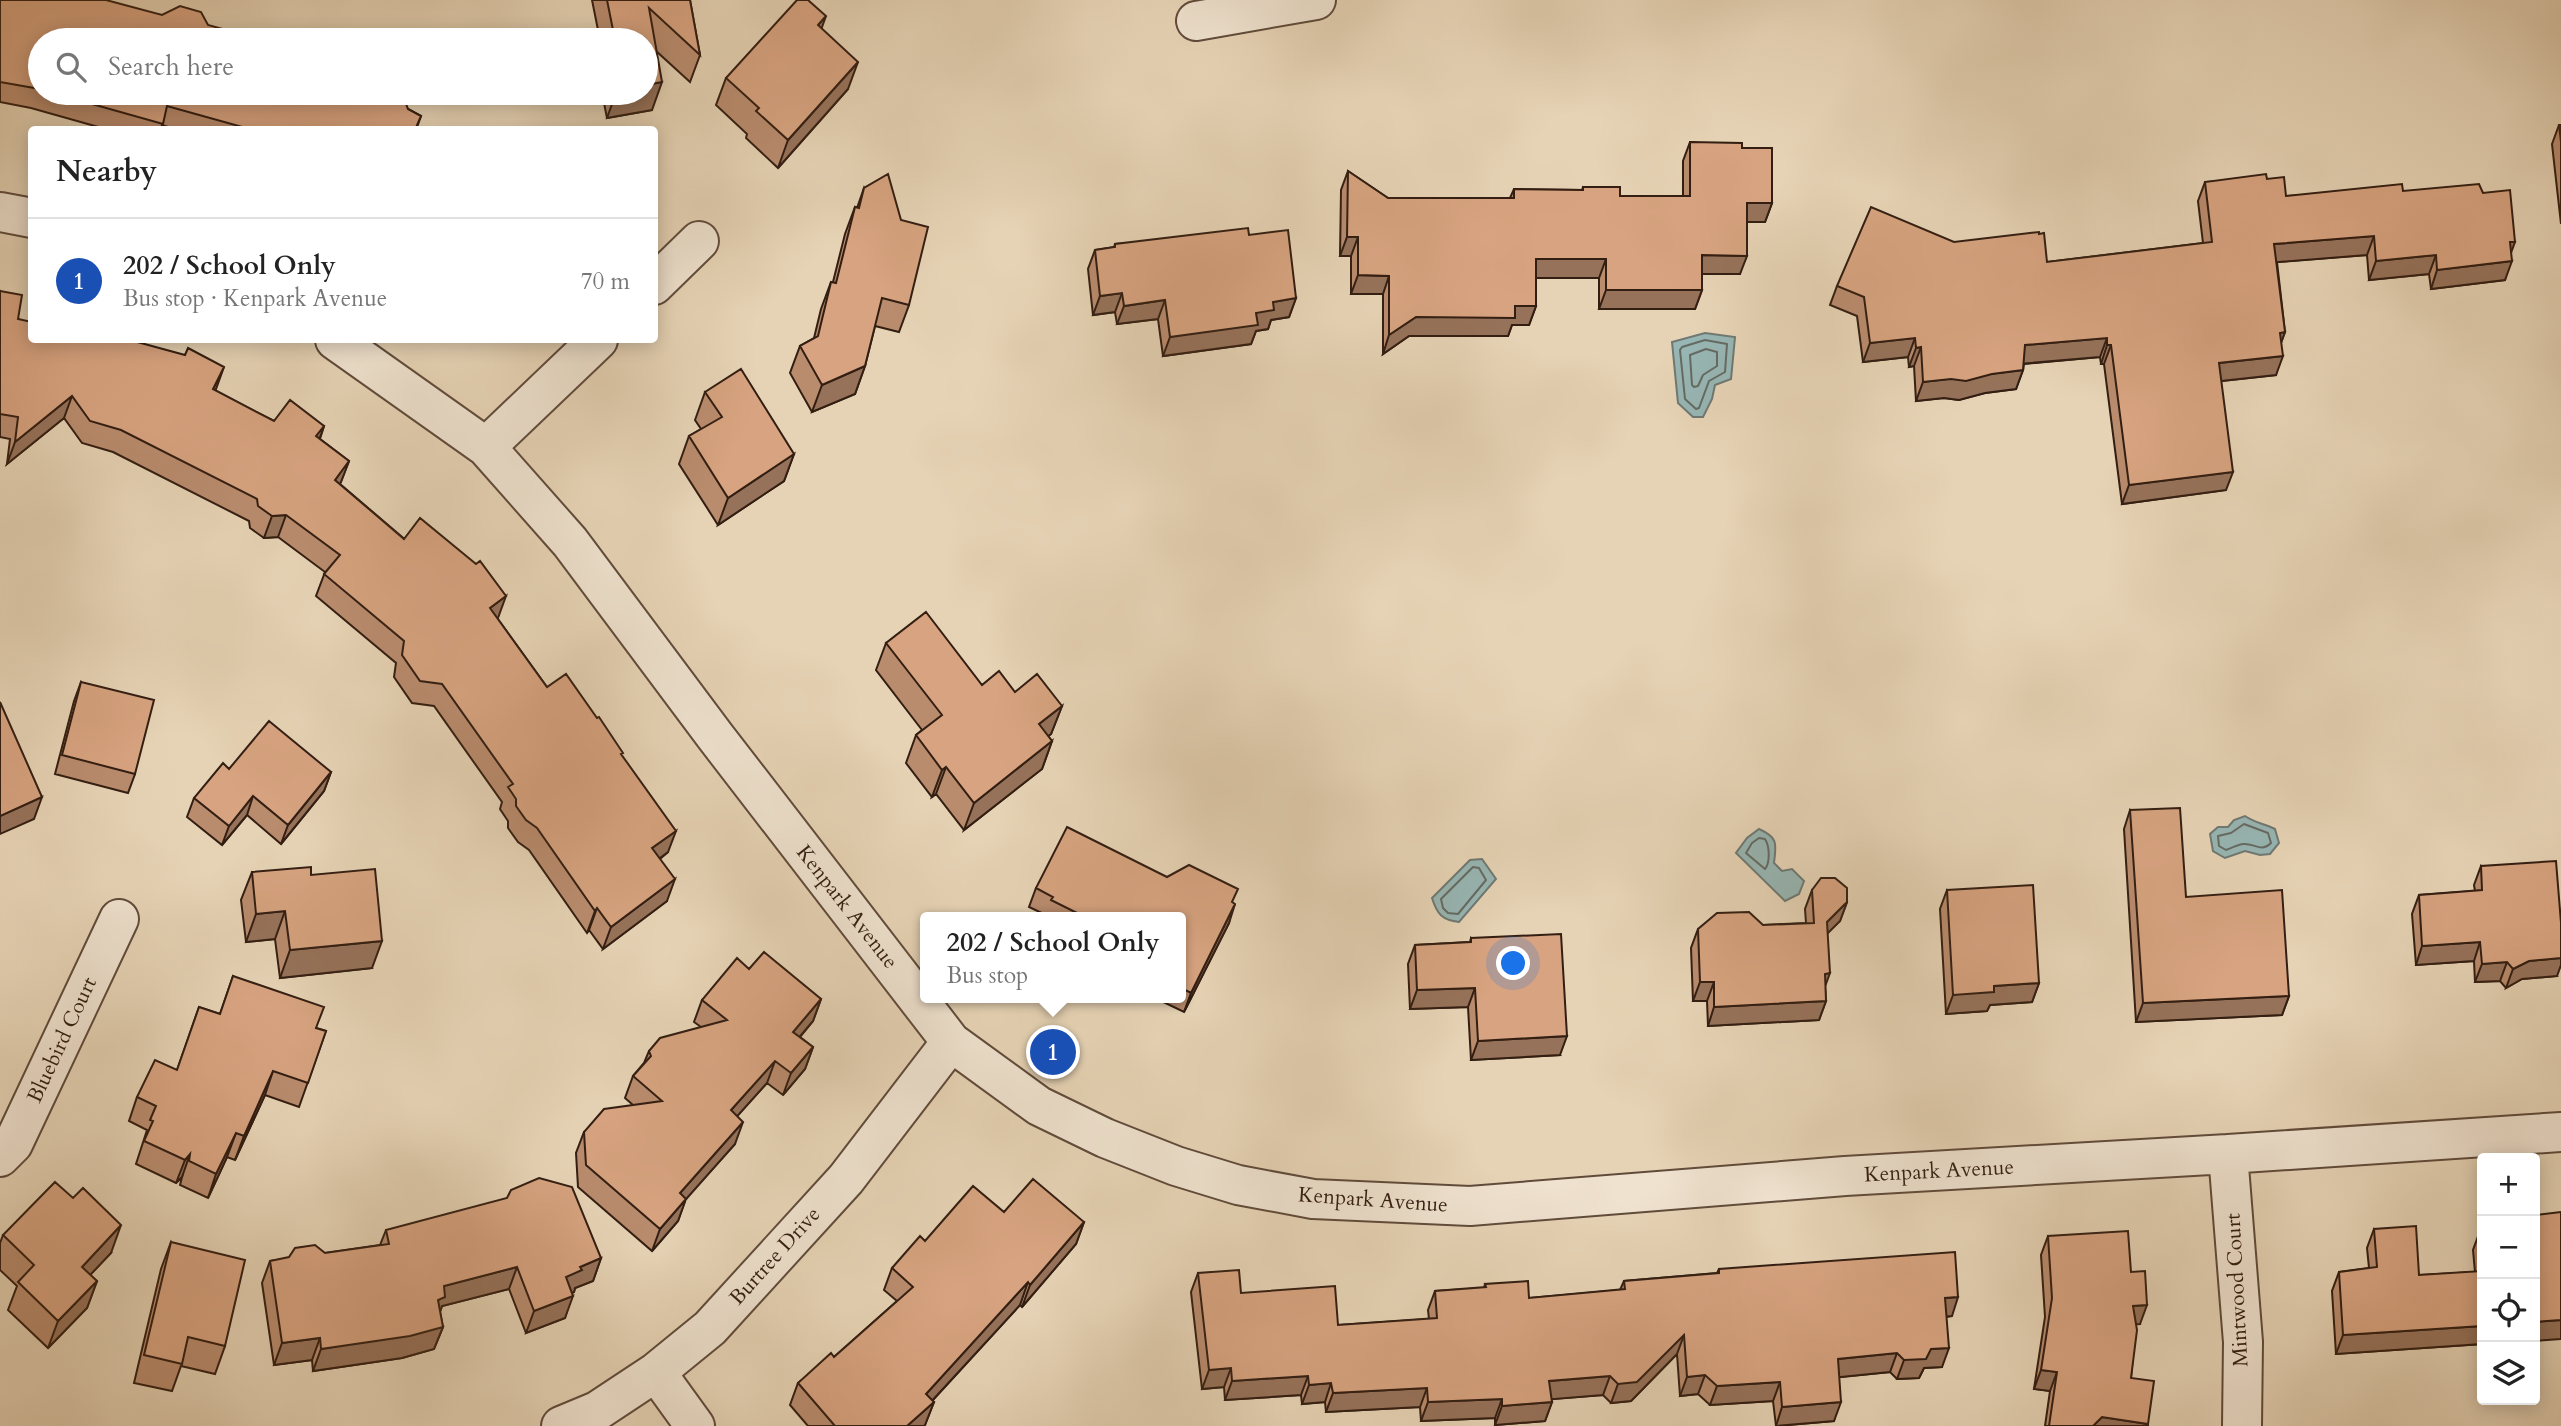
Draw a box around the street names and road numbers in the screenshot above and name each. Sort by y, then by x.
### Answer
street label: Kenpark Avenue [789,839,905,975]
street label: Bluebird Court [20,972,104,1108]
street label: Kenpark Avenue [1863,1153,2015,1189]
street label: Kenpark Avenue [1297,1180,1449,1220]
street label: Burtree Drive [723,1200,827,1312]
street label: Mintwood Court [2218,1212,2256,1368]

